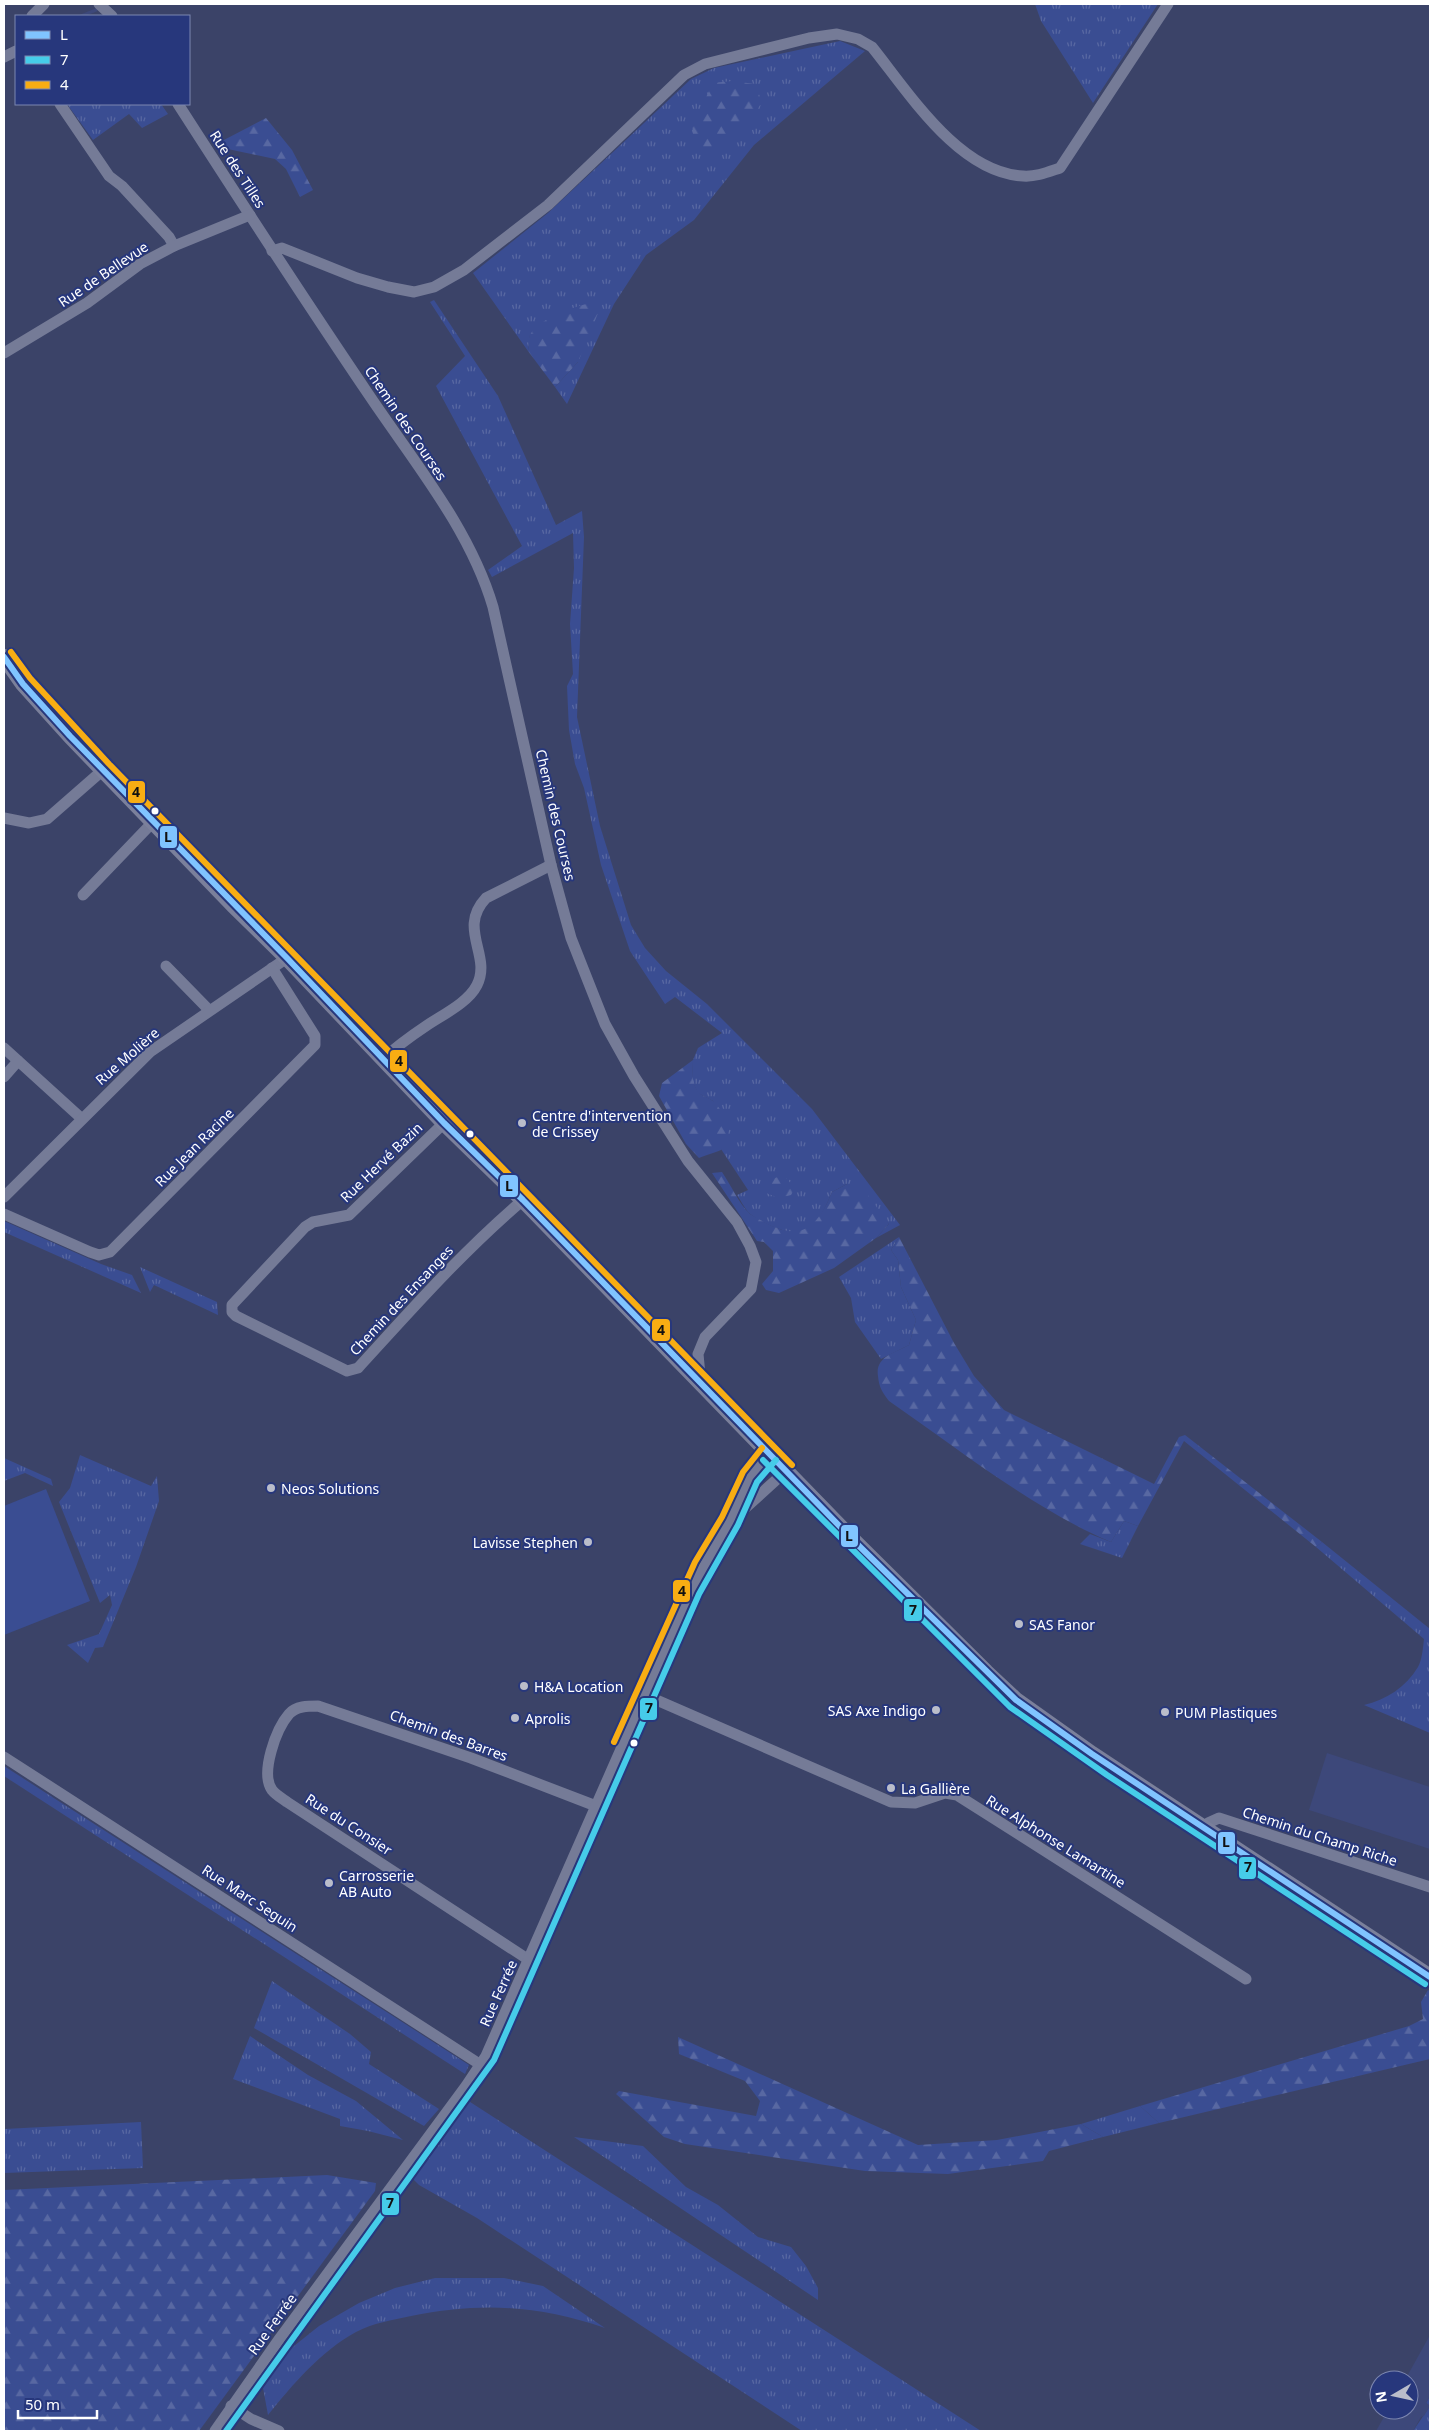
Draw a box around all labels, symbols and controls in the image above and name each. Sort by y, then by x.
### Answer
legend [15,15,190,105]
text: L [60,24,68,44]
text: 7 [60,49,69,69]
text: 4 [60,74,69,94]
street label: Rue des Tilles [206,127,270,212]
street label: Rue de Bellevue [54,237,152,311]
street label: Chemin des Courses [361,362,452,484]
street label: Chemin des Courses [532,747,580,883]
line badge: 4 [127,780,146,804]
text: 4 [132,782,140,801]
unlabelled marker [150,806,160,816]
line badge: L [159,825,178,849]
text: L [164,827,172,846]
street label: Rue Molière [91,1023,163,1089]
line badge: 4 [389,1049,408,1073]
text: 4 [395,1051,403,1070]
street label: Rue Jean Racine [150,1103,238,1191]
place label: Centre d'intervention de Crissey [532,1106,672,1141]
marker: Centre d'intervention de Crissey [516,1117,528,1129]
street label: Rue Hervé Bazin [336,1118,426,1206]
unlabelled marker [465,1129,475,1139]
line badge: L [499,1174,519,1198]
text: L [505,1176,513,1195]
street label: Chemin des Ensanges [345,1241,457,1359]
line badge: 4 [651,1318,671,1342]
text: 4 [657,1320,665,1339]
place label: Neos Solutions [281,1479,380,1498]
marker: Neos Solutions [265,1482,277,1494]
line badge: L [840,1524,859,1548]
text: L [845,1526,853,1545]
place label: Lavisse Stephen [473,1533,578,1552]
marker: Lavisse Stephen [582,1536,594,1548]
line badge: 4 [672,1579,691,1603]
text: 4 [678,1581,686,1600]
line badge: 7 [903,1598,923,1622]
text: 7 [909,1600,917,1619]
place label: SAS Fanor [1029,1615,1095,1634]
marker: SAS Fanor [1013,1618,1025,1630]
place label: H&A Location [534,1677,623,1696]
marker: H&A Location [518,1680,530,1692]
line badge: 7 [639,1697,658,1721]
text: 7 [645,1698,653,1717]
place label: SAS Axe Indigo [828,1701,926,1720]
place label: PUM Plastiques [1175,1703,1278,1722]
marker: SAS Axe Indigo [930,1704,942,1716]
street label: Chemin des Barres [387,1705,511,1765]
marker: PUM Plastiques [1159,1706,1171,1718]
place label: Aprolis [525,1709,571,1728]
marker: Aprolis [509,1712,521,1724]
unlabelled marker [629,1738,639,1748]
place label: La Gallière [901,1779,970,1798]
marker: La Gallière [885,1782,897,1794]
street label: Rue du Consier [302,1789,396,1859]
street label: Rue Alphonse Lamartine [983,1790,1129,1892]
street label: Chemin du Champ Riche [1240,1802,1400,1870]
line badge: L [1217,1831,1236,1855]
text: L [1222,1832,1230,1851]
line badge: 7 [1238,1856,1257,1880]
text: 7 [1244,1857,1252,1876]
street label: Rue Marc Seguin [199,1860,301,1936]
place label: Carrosserie AB Auto [339,1866,414,1901]
marker: Carrosserie AB Auto [323,1877,335,1889]
street label: Rue Ferrée [475,1957,521,2029]
line badge: 7 [381,2192,400,2216]
text: 7 [386,2193,394,2212]
street label: Rue Ferrée [243,2290,301,2358]
north arrow [1369,2370,1419,2420]
scale bar [18,2388,96,2420]
text: N [1370,2390,1391,2404]
text: 50 m [25,2394,60,2414]

